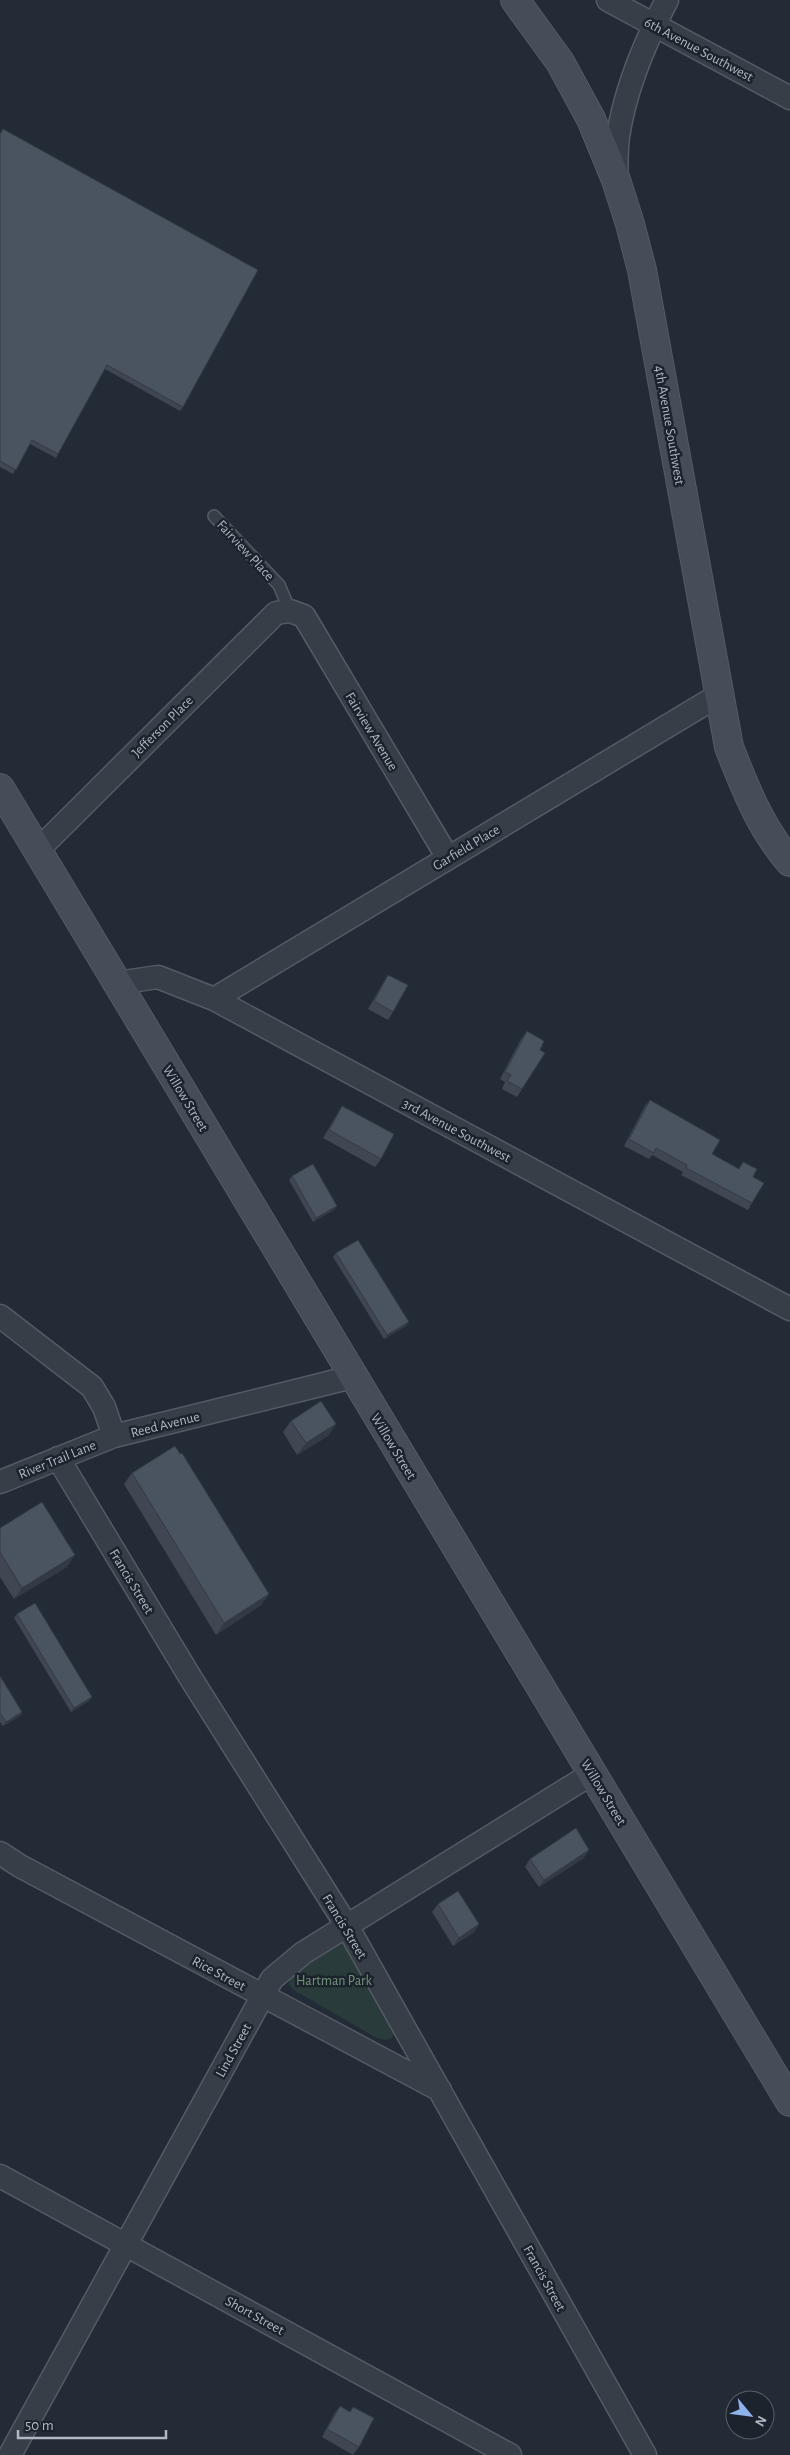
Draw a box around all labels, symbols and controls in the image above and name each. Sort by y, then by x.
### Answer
street label: 6th Avenue Southwest [642,15,756,85]
street label: 4th Avenue Southwest [652,364,687,487]
street label: Fairview Place [214,518,277,584]
street label: Fairview Avenue [342,690,400,773]
street label: Jefferson Place [129,693,196,760]
street label: Garfield Place [431,822,502,873]
street label: Willow Street [160,1063,211,1134]
street label: 3rd Avenue Southwest [400,1097,513,1166]
street label: Reed Avenue [129,1410,201,1440]
street label: Willow Street [368,1411,419,1482]
street label: River Trail Lane [17,1438,98,1482]
street label: Francis Street [106,1547,156,1617]
street label: Willow Street [578,1757,629,1828]
street label: Francis Street [319,1892,369,1962]
street label: Rice Street [190,1954,248,1994]
park label: Hartman Park [296,1974,373,1988]
street label: Lind Street [213,2021,255,2080]
street label: Francis Street [520,2243,568,2314]
street label: Short Street [223,2294,287,2338]
north arrow [725,2390,775,2440]
scale bar [18,2408,165,2440]
text: N [752,2413,769,2428]
text: 50 m [25,2418,54,2433]

